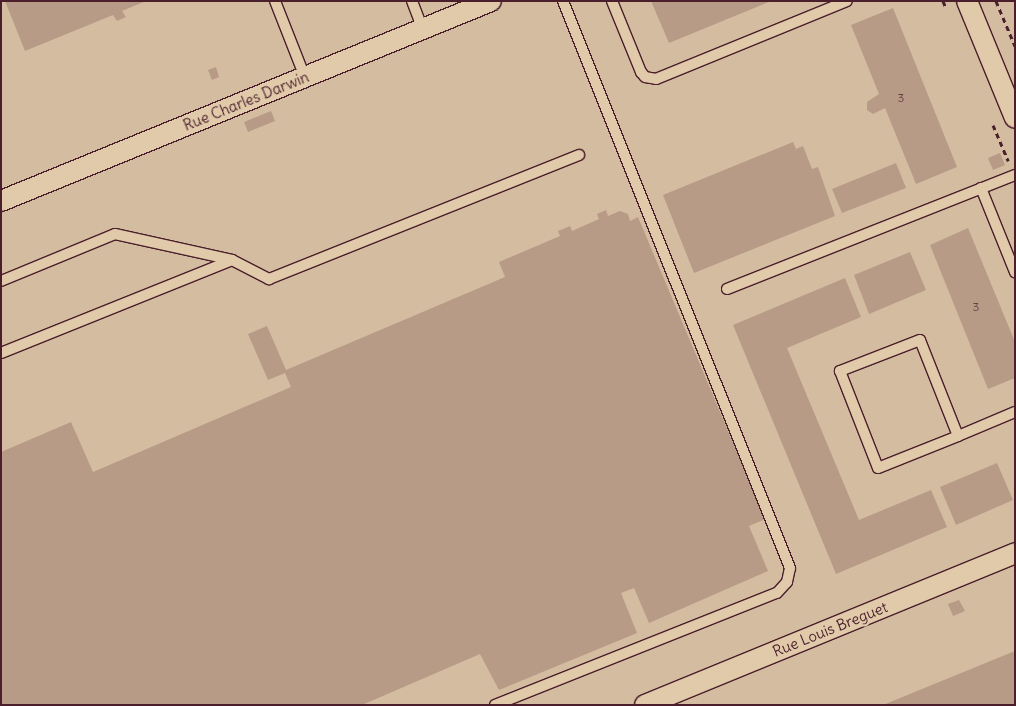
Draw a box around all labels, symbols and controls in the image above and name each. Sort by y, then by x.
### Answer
street label: Rue Charles Darwin [181,68,311,134]
house number: 3 [898,91,904,105]
house number: 3 [973,300,979,314]
street label: Rue Louis Breguet [770,598,890,660]

